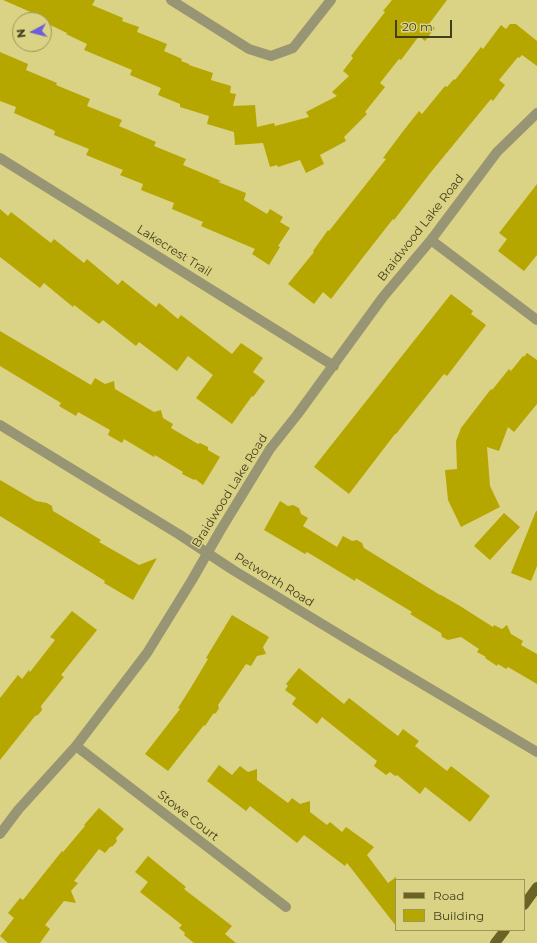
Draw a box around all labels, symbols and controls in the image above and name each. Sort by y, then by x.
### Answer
north arrow [12,12,52,52]
scale bar [397,12,454,38]
text: 20 m [402,19,433,34]
text: N [14,28,29,39]
street label: Braidwood Lake Road [375,172,467,284]
street label: Lakecrest Trail [134,222,214,280]
street label: Braidwood Lake Road [189,431,271,551]
street label: Petworth Road [232,550,316,610]
street label: Stowe Court [154,788,222,844]
legend [395,879,525,931]
text: Road [433,888,464,903]
text: Building [433,908,484,923]

